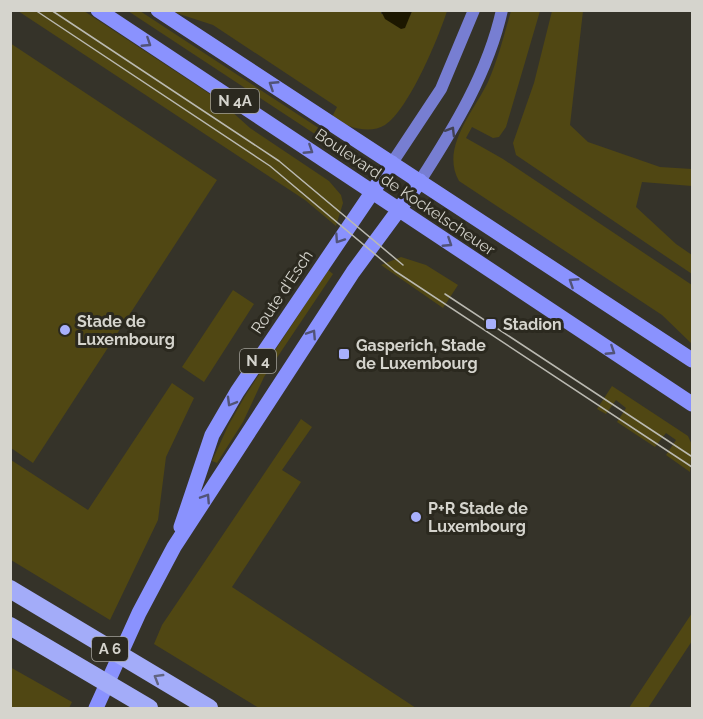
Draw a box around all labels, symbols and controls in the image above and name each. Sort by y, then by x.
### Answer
one-way arrow [140,35,151,46]
one-way arrow [268,82,279,93]
road number: N 4A [211,89,259,113]
street label: Boulevard de Kockelscheuer [312,125,499,260]
one-way arrow [443,127,455,137]
one-way arrow [303,143,314,154]
one-way arrow [335,233,346,244]
one-way arrow [442,236,453,247]
street label: Route d'Esch [247,247,317,337]
one-way arrow [569,278,580,289]
place label: Stade de Luxembourg [77,312,175,349]
place label: Stadion [503,315,562,334]
marker: Stadion [484,317,498,331]
marker: Stade de Luxembourg [58,323,72,337]
one-way arrow [305,330,316,341]
place label: Gasperich, Stade de Luxembourg [356,336,486,373]
one-way arrow [605,343,615,355]
marker: Gasperich, Stade de Luxembourg [337,347,351,361]
road number: N 4 [240,349,276,373]
one-way arrow [227,396,238,406]
one-way arrow [199,493,210,504]
place label: P+R Stade de Luxembourg [428,499,528,536]
marker: P+R Stade de Luxembourg [409,510,423,524]
road number: A 6 [92,637,128,661]
one-way arrow [154,674,164,686]

